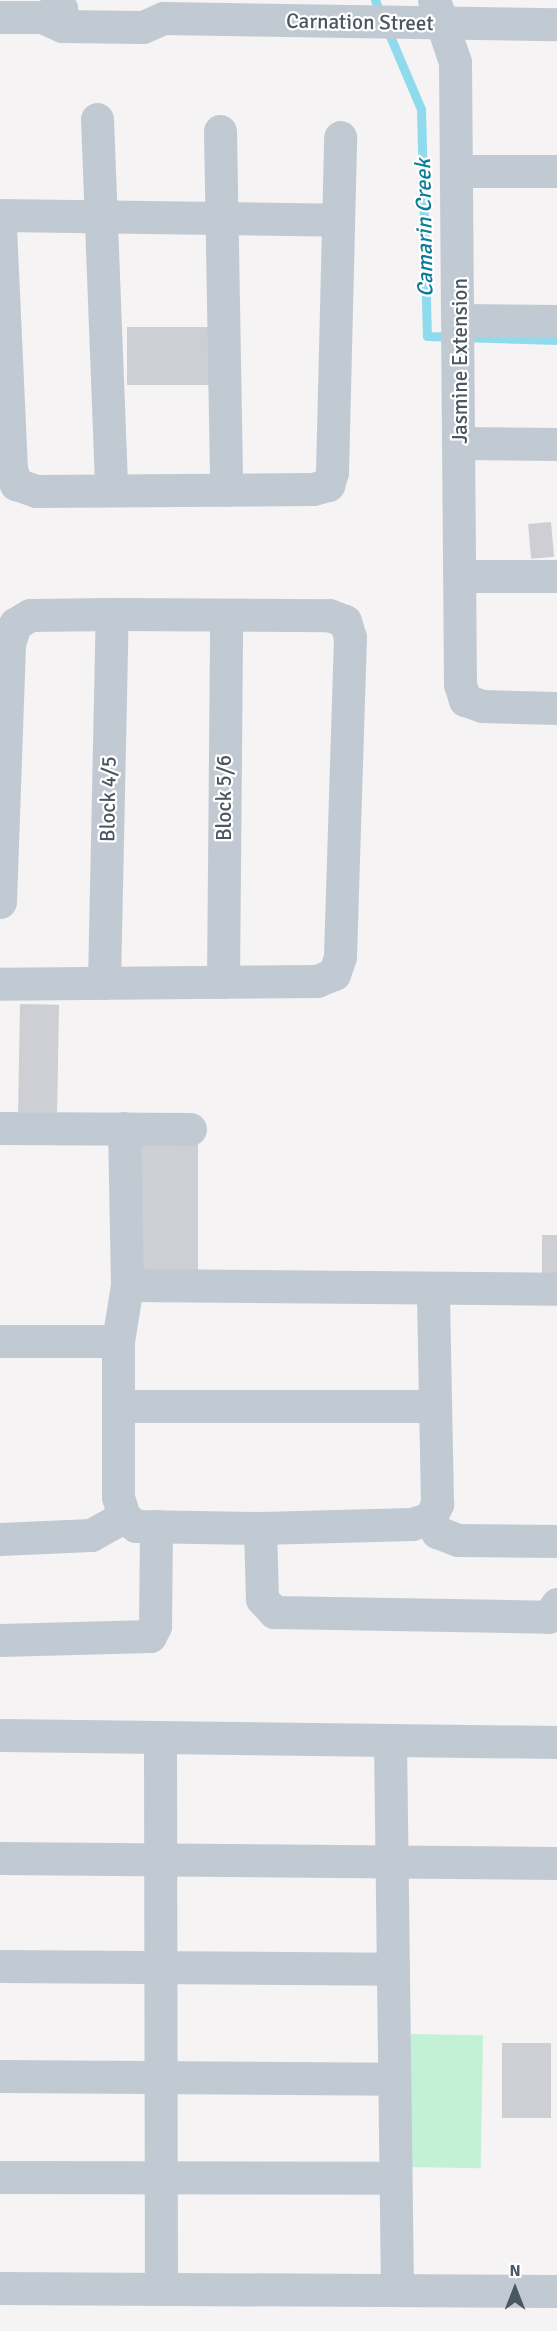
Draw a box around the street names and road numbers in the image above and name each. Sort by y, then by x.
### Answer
street label: Carnation Street [286,8,434,36]
street label: Jasmine Extension [447,278,473,444]
street label: Block 5/6 [211,755,237,841]
street label: Block 4/5 [95,756,121,842]

